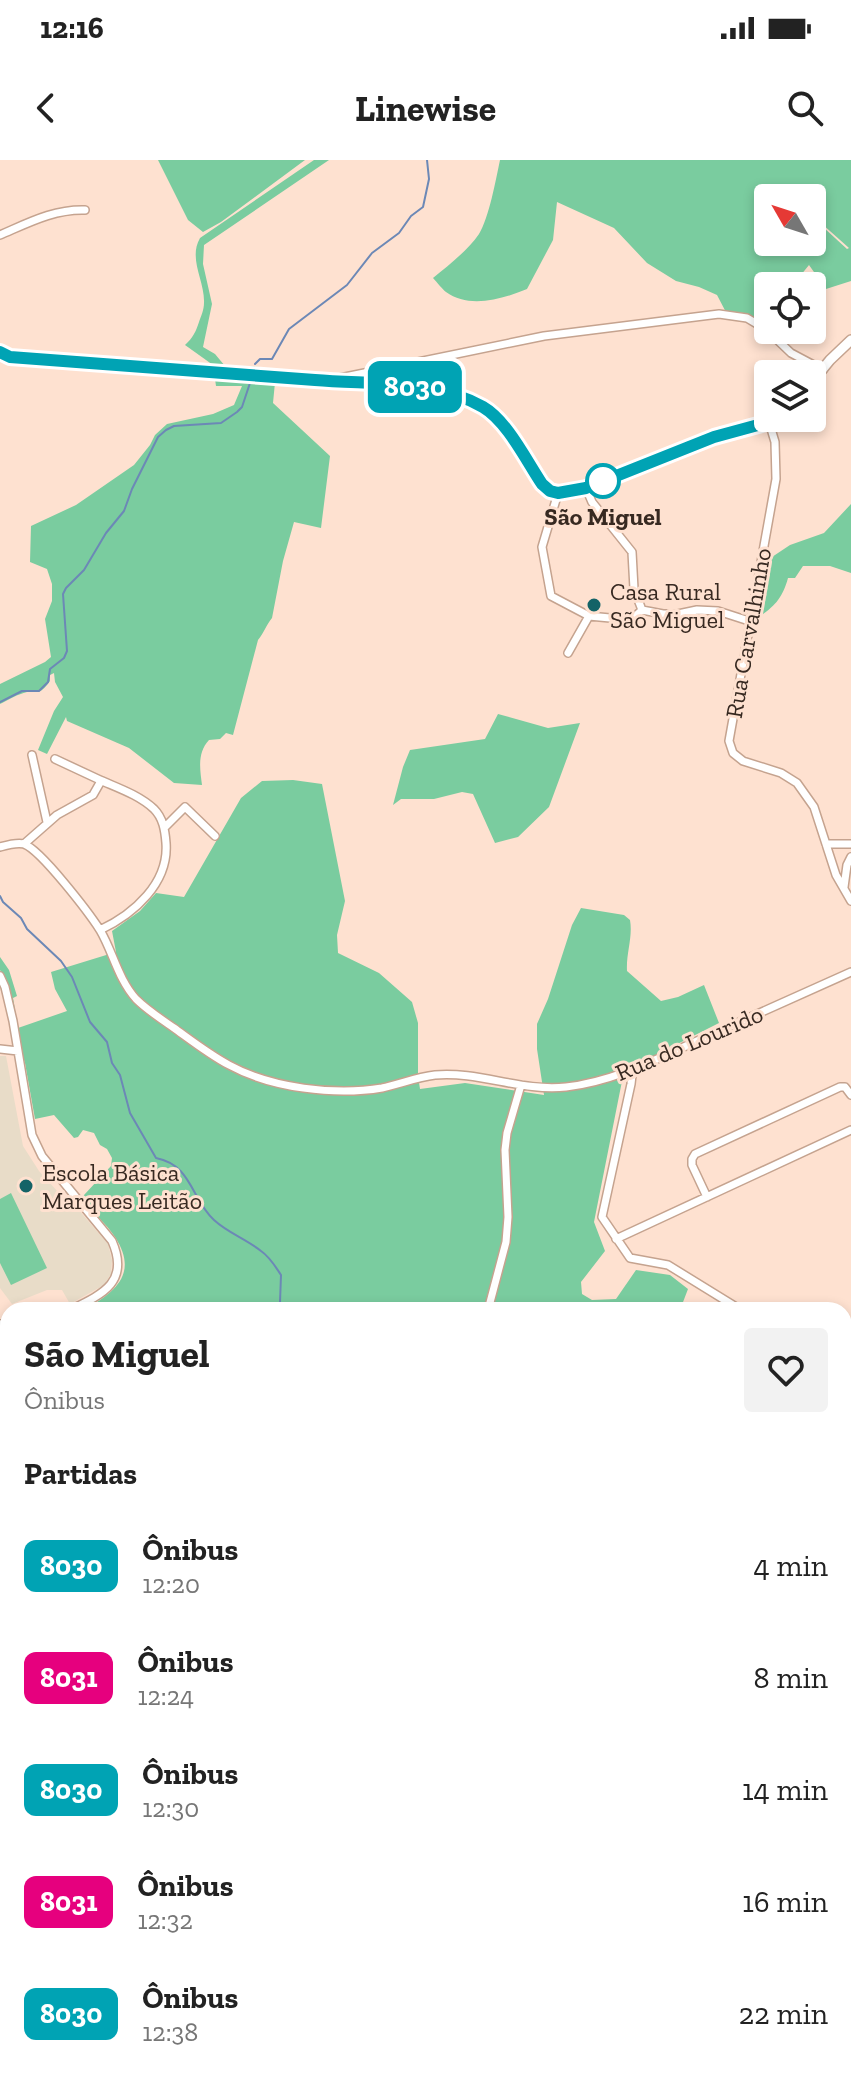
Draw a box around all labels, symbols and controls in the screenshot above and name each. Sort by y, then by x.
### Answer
text: 12:16 [40,10,104,46]
icon: back [24,86,68,130]
icon: search [783,86,827,130]
text: Linewise [355,87,496,130]
north arrow [754,184,826,256]
map controls [754,184,826,432]
button: locate [754,272,826,344]
button: layers [754,360,826,432]
line badge: 8030 [359,361,471,413]
text: 8030 [384,370,446,403]
marker: São Miguel [586,464,620,498]
place label: São Miguel [544,502,662,531]
street label: Rua Carvalhinho [719,546,777,720]
place label: Casa Rural São Miguel [610,577,724,634]
marker: Casa Rural São Miguel [585,596,603,614]
street label: Rua do Lourido [611,999,767,1087]
place label: Escola Básica Marques Leitão [42,1158,202,1215]
marker: Escola Básica Marques Leitão [17,1177,35,1195]
button: heart [744,1328,828,1412]
text: São Miguel [24,1331,210,1377]
text: Ônibus [24,1384,105,1416]
text: Partidas [24,1456,137,1492]
text: Ônibus [142,1532,238,1568]
text: 4 min [754,1548,828,1584]
text: 8030 [40,1549,102,1582]
text: 12:20 [142,1568,200,1600]
text: Ônibus [137,1644,233,1680]
text: 8 min [754,1660,828,1696]
text: 8031 [40,1661,97,1694]
text: 12:24 [137,1680,194,1712]
text: Ônibus [142,1756,238,1792]
text: 14 min [742,1772,828,1808]
text: 8030 [40,1773,102,1806]
text: 12:30 [142,1792,199,1824]
text: Ônibus [137,1868,233,1904]
text: 16 min [742,1884,828,1920]
text: 8031 [40,1885,97,1918]
text: 12:32 [137,1904,193,1936]
text: Ônibus [142,1980,238,2016]
text: 22 min [739,1996,828,2032]
text: 8030 [40,1997,102,2030]
text: 12:38 [142,2016,198,2048]

